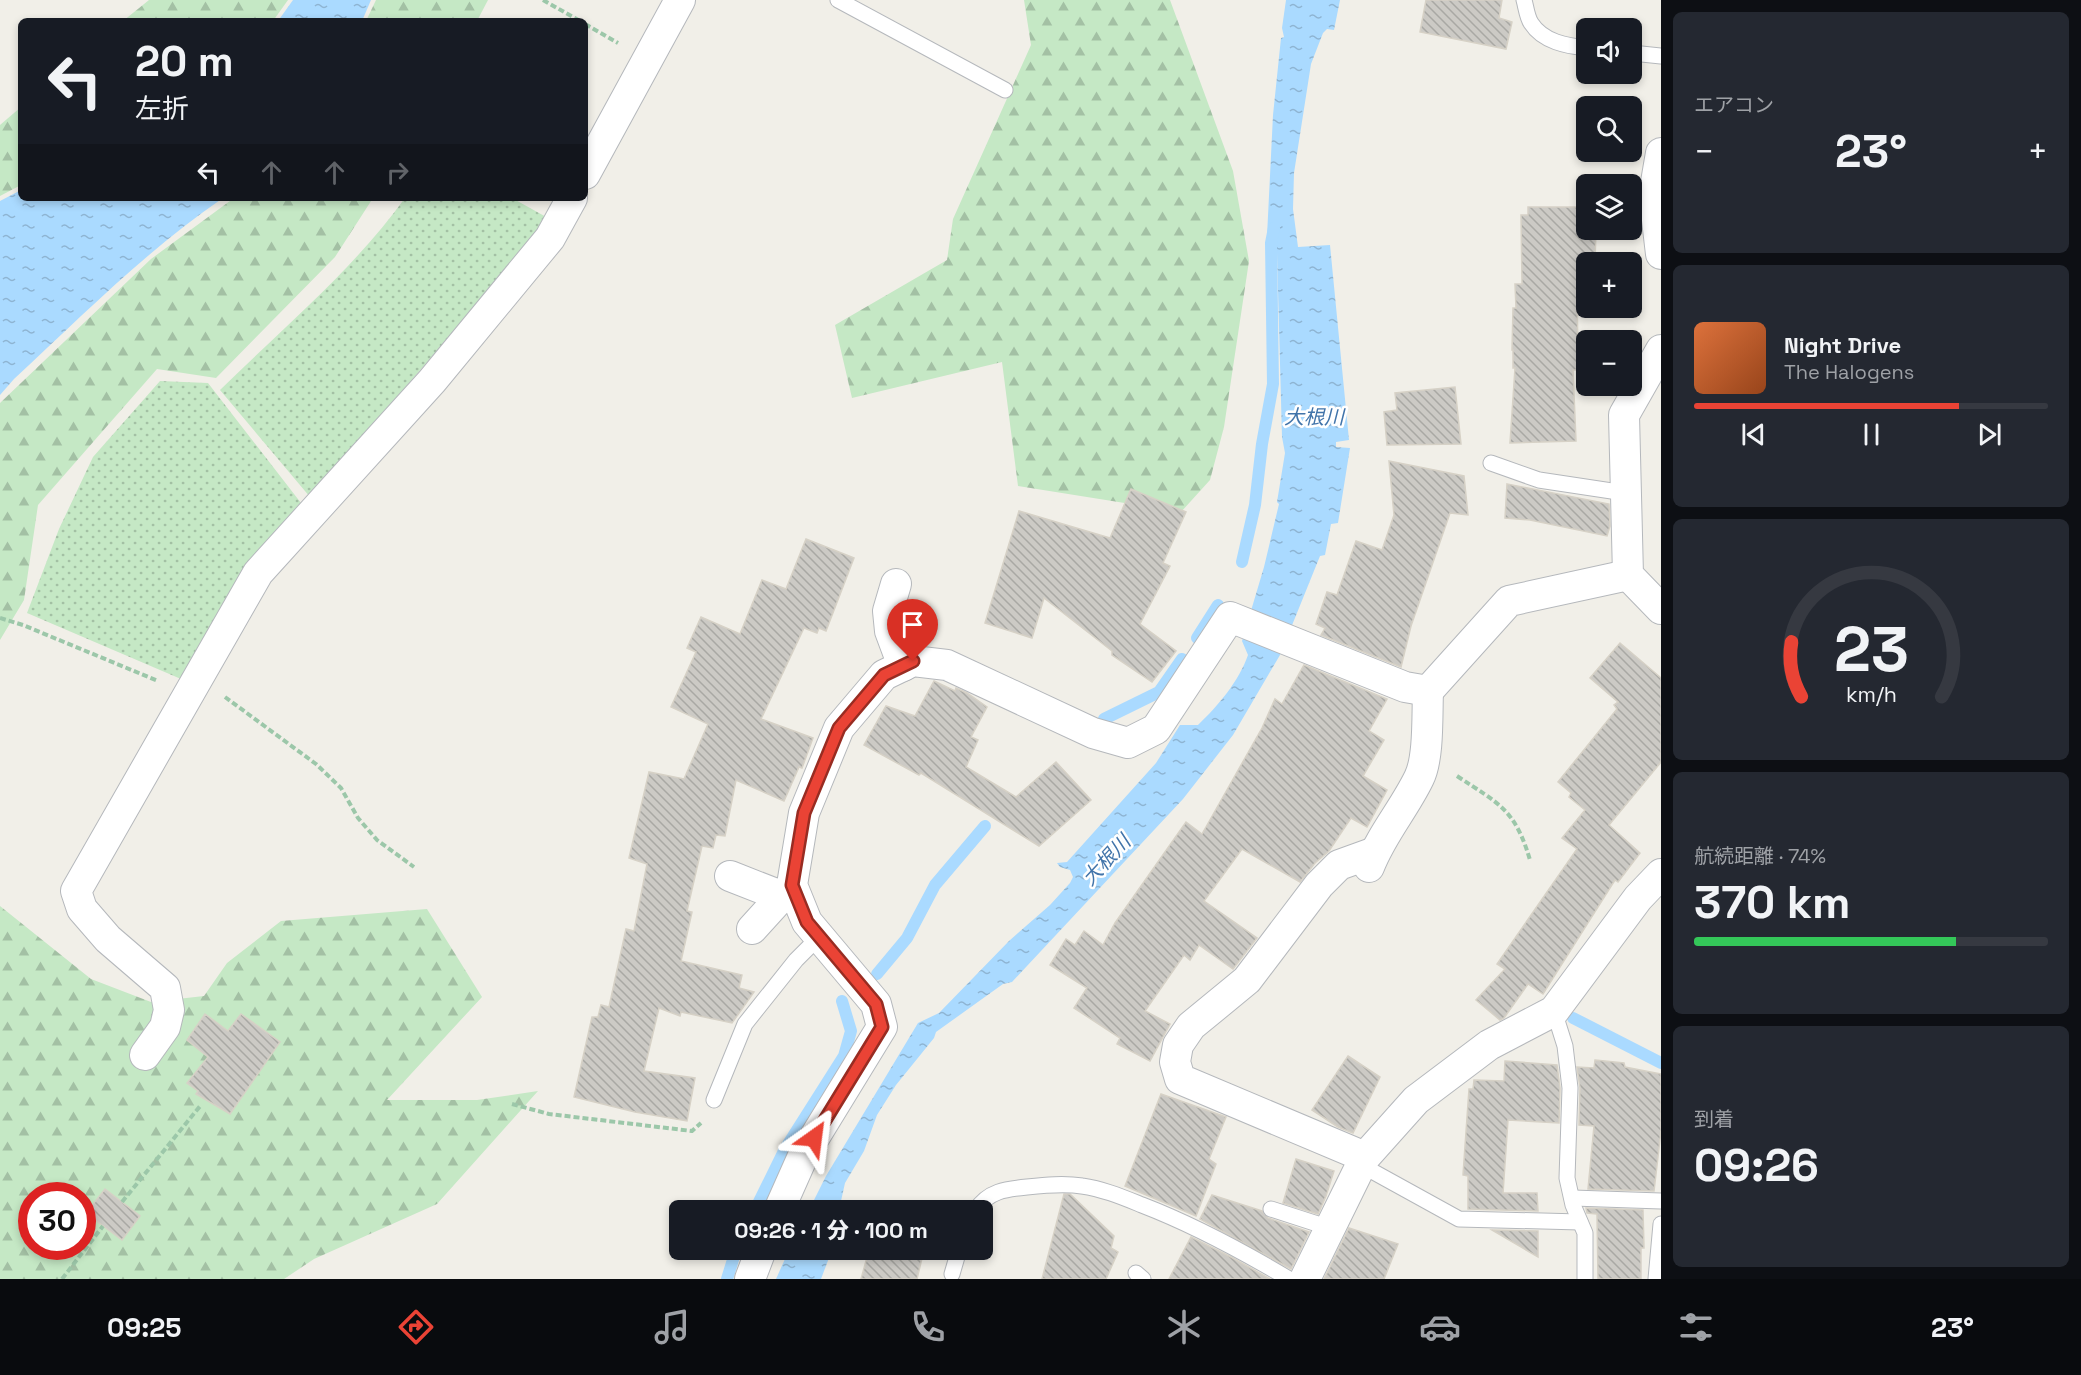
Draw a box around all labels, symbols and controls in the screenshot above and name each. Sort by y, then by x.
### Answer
map controls [1576,18,1642,396]
button: sound [1576,18,1642,84]
text: 20 m [135,35,234,88]
icon: left [36,42,114,120]
text: 左折 [135,91,189,126]
text: エアコン [1694,92,1774,118]
button: search [1576,96,1642,162]
text: 23° [1835,123,1907,180]
text: − [1694,131,1714,173]
text: + [2028,131,2048,173]
icon: left [192,156,225,189]
icon: ahead [255,156,288,189]
icon: ahead [318,156,351,189]
icon: right [381,156,414,189]
button: layers [1576,174,1642,240]
button: + [1576,252,1642,318]
button: − [1576,330,1642,396]
text: Night Drive [1784,331,1901,359]
text: The Halogens [1784,359,1914,385]
water label: 大根川 [1284,404,1346,430]
icon: previous [1737,418,1770,451]
icon: pause [1855,418,1888,451]
icon: next [1973,418,2006,451]
pin [887,599,938,661]
icon: arrive [896,608,929,641]
text: 23 [1833,610,1908,689]
text: km/h [1845,681,1897,708]
water label: 大根川 [1076,828,1137,891]
text: 航続距離 · 74% [1694,843,1826,869]
text: 370 km [1694,874,1851,931]
position arrow [782,1106,846,1170]
text: 到着 [1694,1106,1734,1132]
text: 09:26 [1694,1137,1819,1194]
speed limit sign: 30 [18,1182,96,1260]
text: 09:26 · 1 分 · 100 m [734,1216,928,1244]
icon: directions [395,1306,437,1348]
icon: music [651,1306,693,1348]
icon: phone [907,1306,949,1348]
icon: climate [1163,1306,1205,1348]
icon: car [1419,1306,1461,1348]
icon: filters [1675,1306,1717,1348]
text: 09:25 [107,1310,181,1345]
text: 23° [1931,1310,1974,1345]

